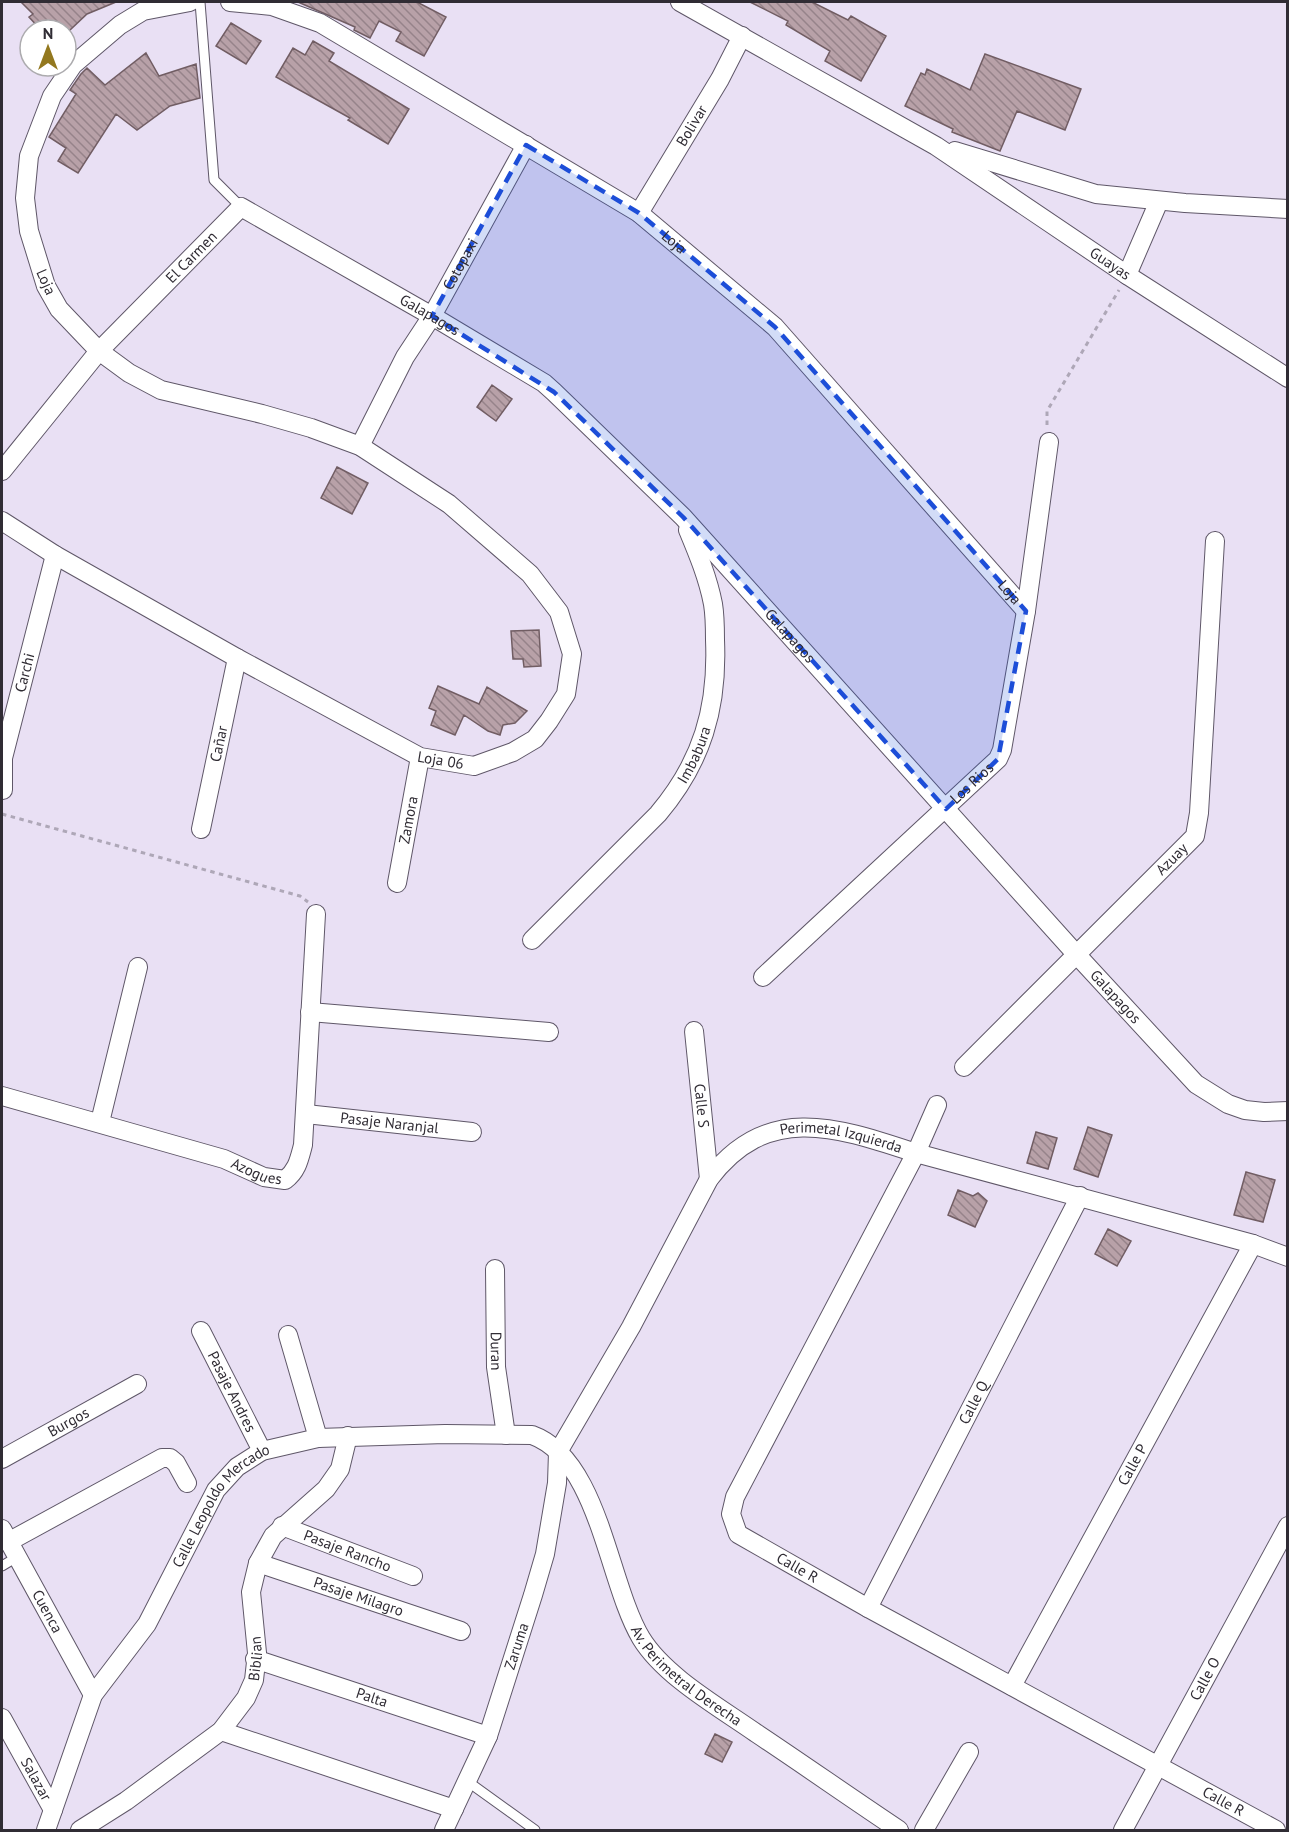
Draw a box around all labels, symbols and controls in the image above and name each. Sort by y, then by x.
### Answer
north arrow [18,18,78,78]
text: N [43,23,53,43]
street label: Bolivar [672,101,711,150]
street label: Loja [658,226,690,258]
street label: El Carmen [161,227,221,287]
street label: Cotopaxi [438,235,482,293]
street label: Guayas [1086,243,1135,284]
street label: Loja [32,266,60,298]
street label: Galapagos [397,290,464,340]
street label: Loja [994,576,1026,608]
street label: Galapagos [761,605,820,667]
street label: Carchi [10,651,39,694]
street label: Cañar [205,724,231,764]
street label: Imbabura [673,724,715,787]
street label: Loja 06 [416,747,465,773]
street label: Los Rios [946,758,997,808]
street label: Zamora [394,795,422,845]
street label: Azuay [1151,839,1192,879]
street label: Galapagos [1086,966,1145,1027]
street label: Calle S [690,1083,714,1129]
street label: Pasaje Naranjal [339,1108,440,1137]
street label: Perimetal Izquierda [778,1117,905,1157]
street label: Azogues [228,1153,283,1188]
street label: Duran [487,1332,506,1370]
street label: Pasaje Andres [204,1348,261,1435]
street label: Calle Q [954,1377,993,1427]
street label: Burgos [44,1403,92,1441]
street label: Calle Leopoldo Mercado [168,1440,271,1571]
street label: Calle P [1113,1440,1151,1489]
street label: Pasaje Rancho [301,1525,394,1576]
street label: Calle R [773,1548,822,1587]
street label: Pasaje Milagro [311,1572,406,1620]
street label: Cuenca [28,1586,67,1636]
street label: Zaruma [500,1620,533,1672]
street label: Av. Perimetral Derecha [627,1622,746,1730]
street label: Biblian [244,1635,266,1682]
street label: Calle O [1185,1654,1224,1704]
street label: Palta [354,1683,390,1711]
street label: Salazar [17,1754,56,1804]
street label: Calle R [1199,1782,1248,1820]

